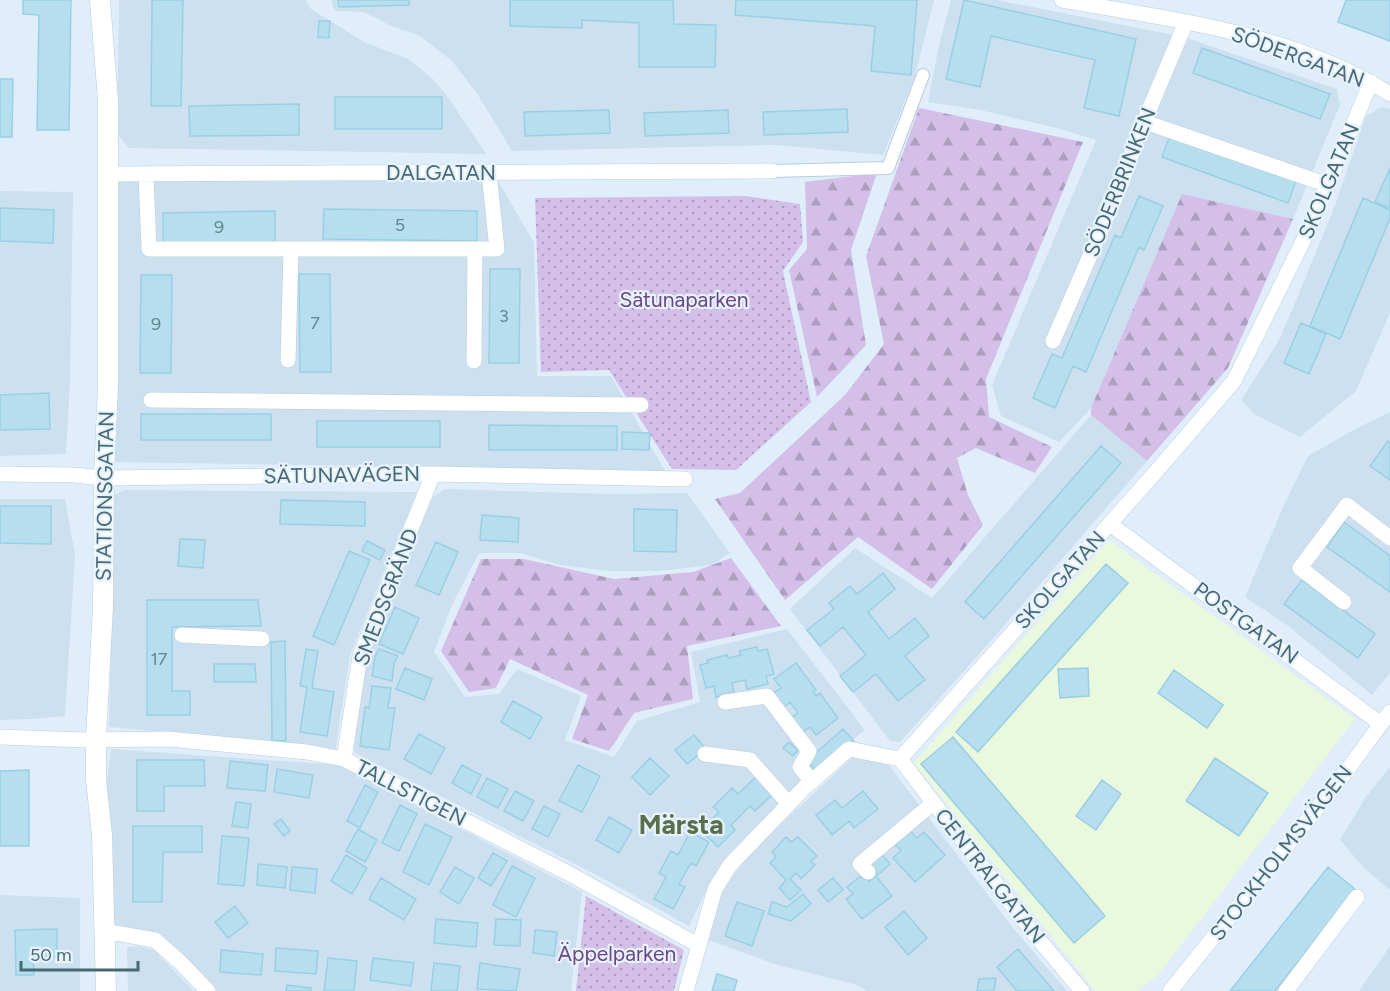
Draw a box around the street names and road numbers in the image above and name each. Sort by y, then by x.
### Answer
street label: SÖDERGATAN [1228,21,1368,92]
street label: SÖDERBRINKEN [1078,104,1161,260]
street label: SKOLGATAN [1293,119,1364,242]
street label: DALGATAN [386,160,496,185]
street label: STATIONSGATAN [91,411,118,581]
street label: SÄTUNAVÄGEN [264,461,420,488]
street label: SMEDSGRÄND [348,525,423,669]
street label: SKOLGATAN [1009,525,1110,634]
street label: POSTGATAN [1189,576,1304,669]
street label: TALLSTIGEN [352,754,471,831]
street label: STOCKHOLMSVÄGEN [1204,760,1357,945]
street label: CENTRALGATAN [930,803,1051,948]

